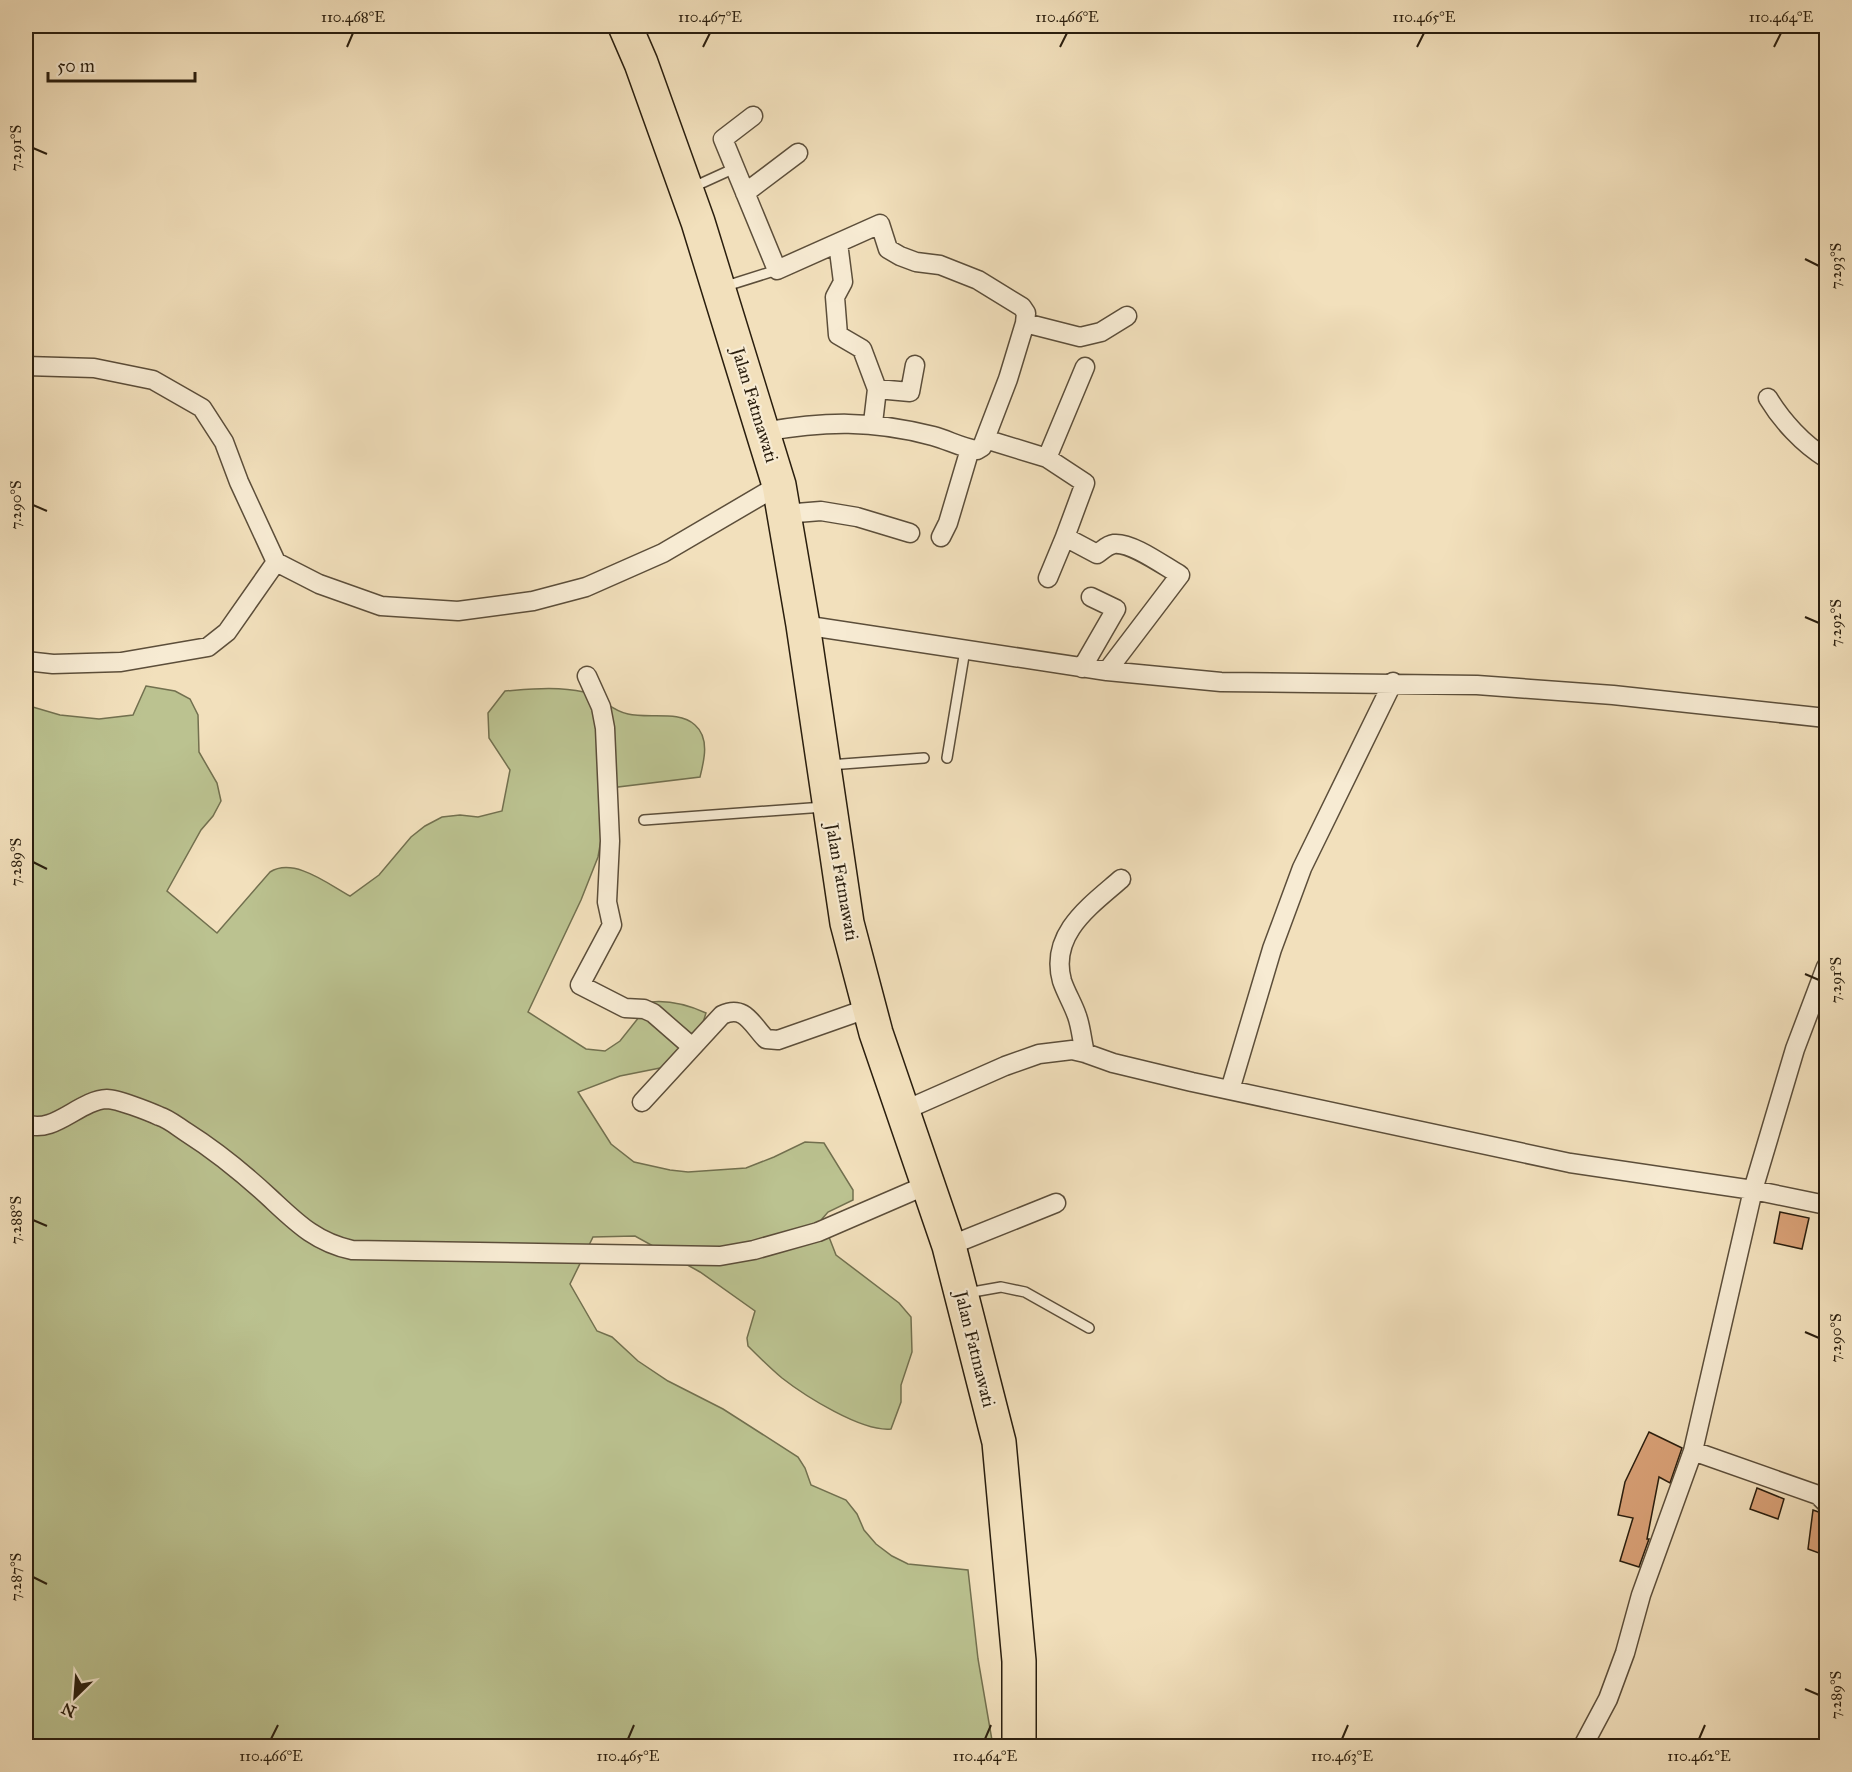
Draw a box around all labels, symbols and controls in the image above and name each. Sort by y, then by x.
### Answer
text: 110.468°E [321,8,385,26]
text: 110.467°E [678,8,742,26]
text: 110.466°E [1035,8,1099,26]
text: 110.465°E [1393,8,1456,26]
text: 110.464°E [1749,8,1813,26]
scale bar [48,45,195,83]
text: 50 m [57,55,95,77]
text: 7.291°S [7,125,25,171]
text: 7.293°S [1827,243,1845,289]
street label: Jalan Fatmawati [726,343,783,466]
text: 7.290°S [7,480,25,530]
text: 7.292°S [1827,599,1845,647]
street label: Jalan Fatmawati [819,819,863,943]
text: 7.289°S [7,838,25,886]
text: 7.291°S [1827,957,1845,1003]
text: 7.288°S [7,1196,25,1244]
street label: Jalan Fatmawati [948,1287,1000,1410]
text: 7.290°S [1827,1313,1845,1363]
text: 7.287°S [7,1553,25,1601]
north arrow [45,1667,105,1727]
text: 7.289°S [1827,1671,1845,1719]
text: N [58,1698,79,1722]
text: 110.466°E [239,1747,303,1765]
text: 110.465°E [597,1747,660,1765]
text: 110.464°E [953,1747,1017,1765]
text: 110.463°E [1311,1747,1373,1765]
text: 110.462°E [1667,1747,1731,1765]

